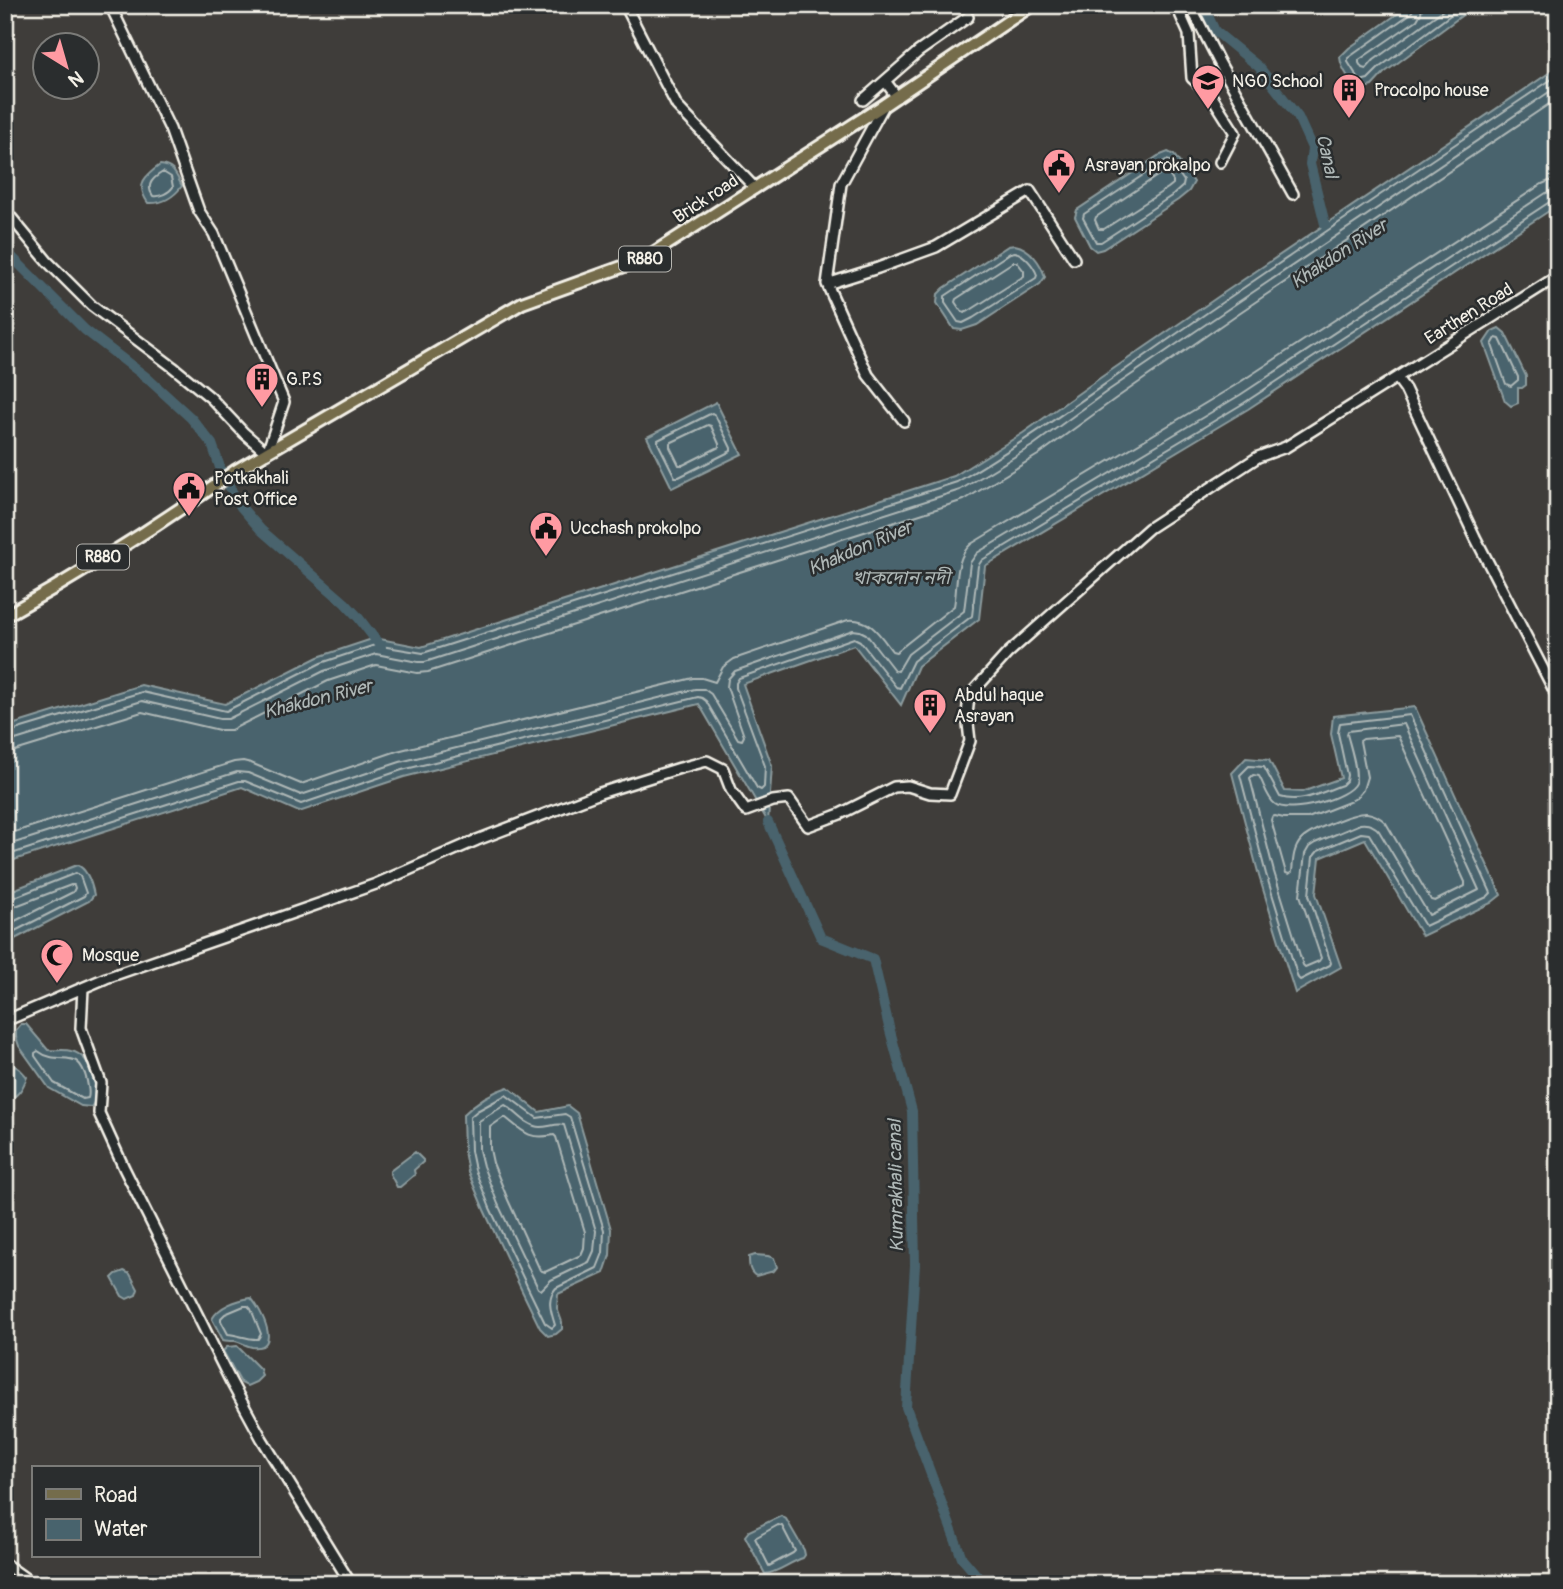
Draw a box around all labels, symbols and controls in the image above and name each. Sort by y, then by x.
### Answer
north arrow [32,32,102,102]
school or university icon: NGO School [1189,62,1227,111]
text: N [63,65,88,92]
place label: NGO School [1232,70,1323,93]
building icon: Procolpo house [1330,71,1368,120]
place label: Procolpo house [1374,79,1489,102]
water label: Canal [1311,132,1344,182]
public building icon: Asrayan prokalpo [1040,146,1078,195]
place label: Asrayan prokalpo [1084,154,1211,177]
street label: Brick road [669,169,743,229]
water label: Khakdon River [1286,213,1394,294]
road number: R880 [619,246,671,272]
street label: Earthen Road [1421,278,1517,350]
building icon: G.P.S [243,360,281,409]
place label: G.P.S [286,368,322,391]
place label: Potkakhali Post Office [214,467,297,511]
public building icon: Potkakhali Post Office [170,469,208,518]
public building icon: Ucchash prokolpo [527,509,565,558]
water label: Khakdon River [804,514,918,581]
place label: Ucchash prokolpo [570,517,702,540]
road number: R880 [77,544,129,570]
water label: খাকদোন নদী [852,566,954,590]
water label: Khakdon River [261,673,377,724]
place label: Abdul haque Asrayan [954,684,1044,728]
building icon: Abdul haque Asrayan [911,686,949,735]
mosque icon: Mosque [38,936,76,985]
place label: Mosque [82,944,139,967]
water label: Kumrakhali canal [883,1117,909,1253]
legend [32,1466,259,1558]
text: Road [94,1482,138,1509]
text: Water [94,1516,148,1543]

